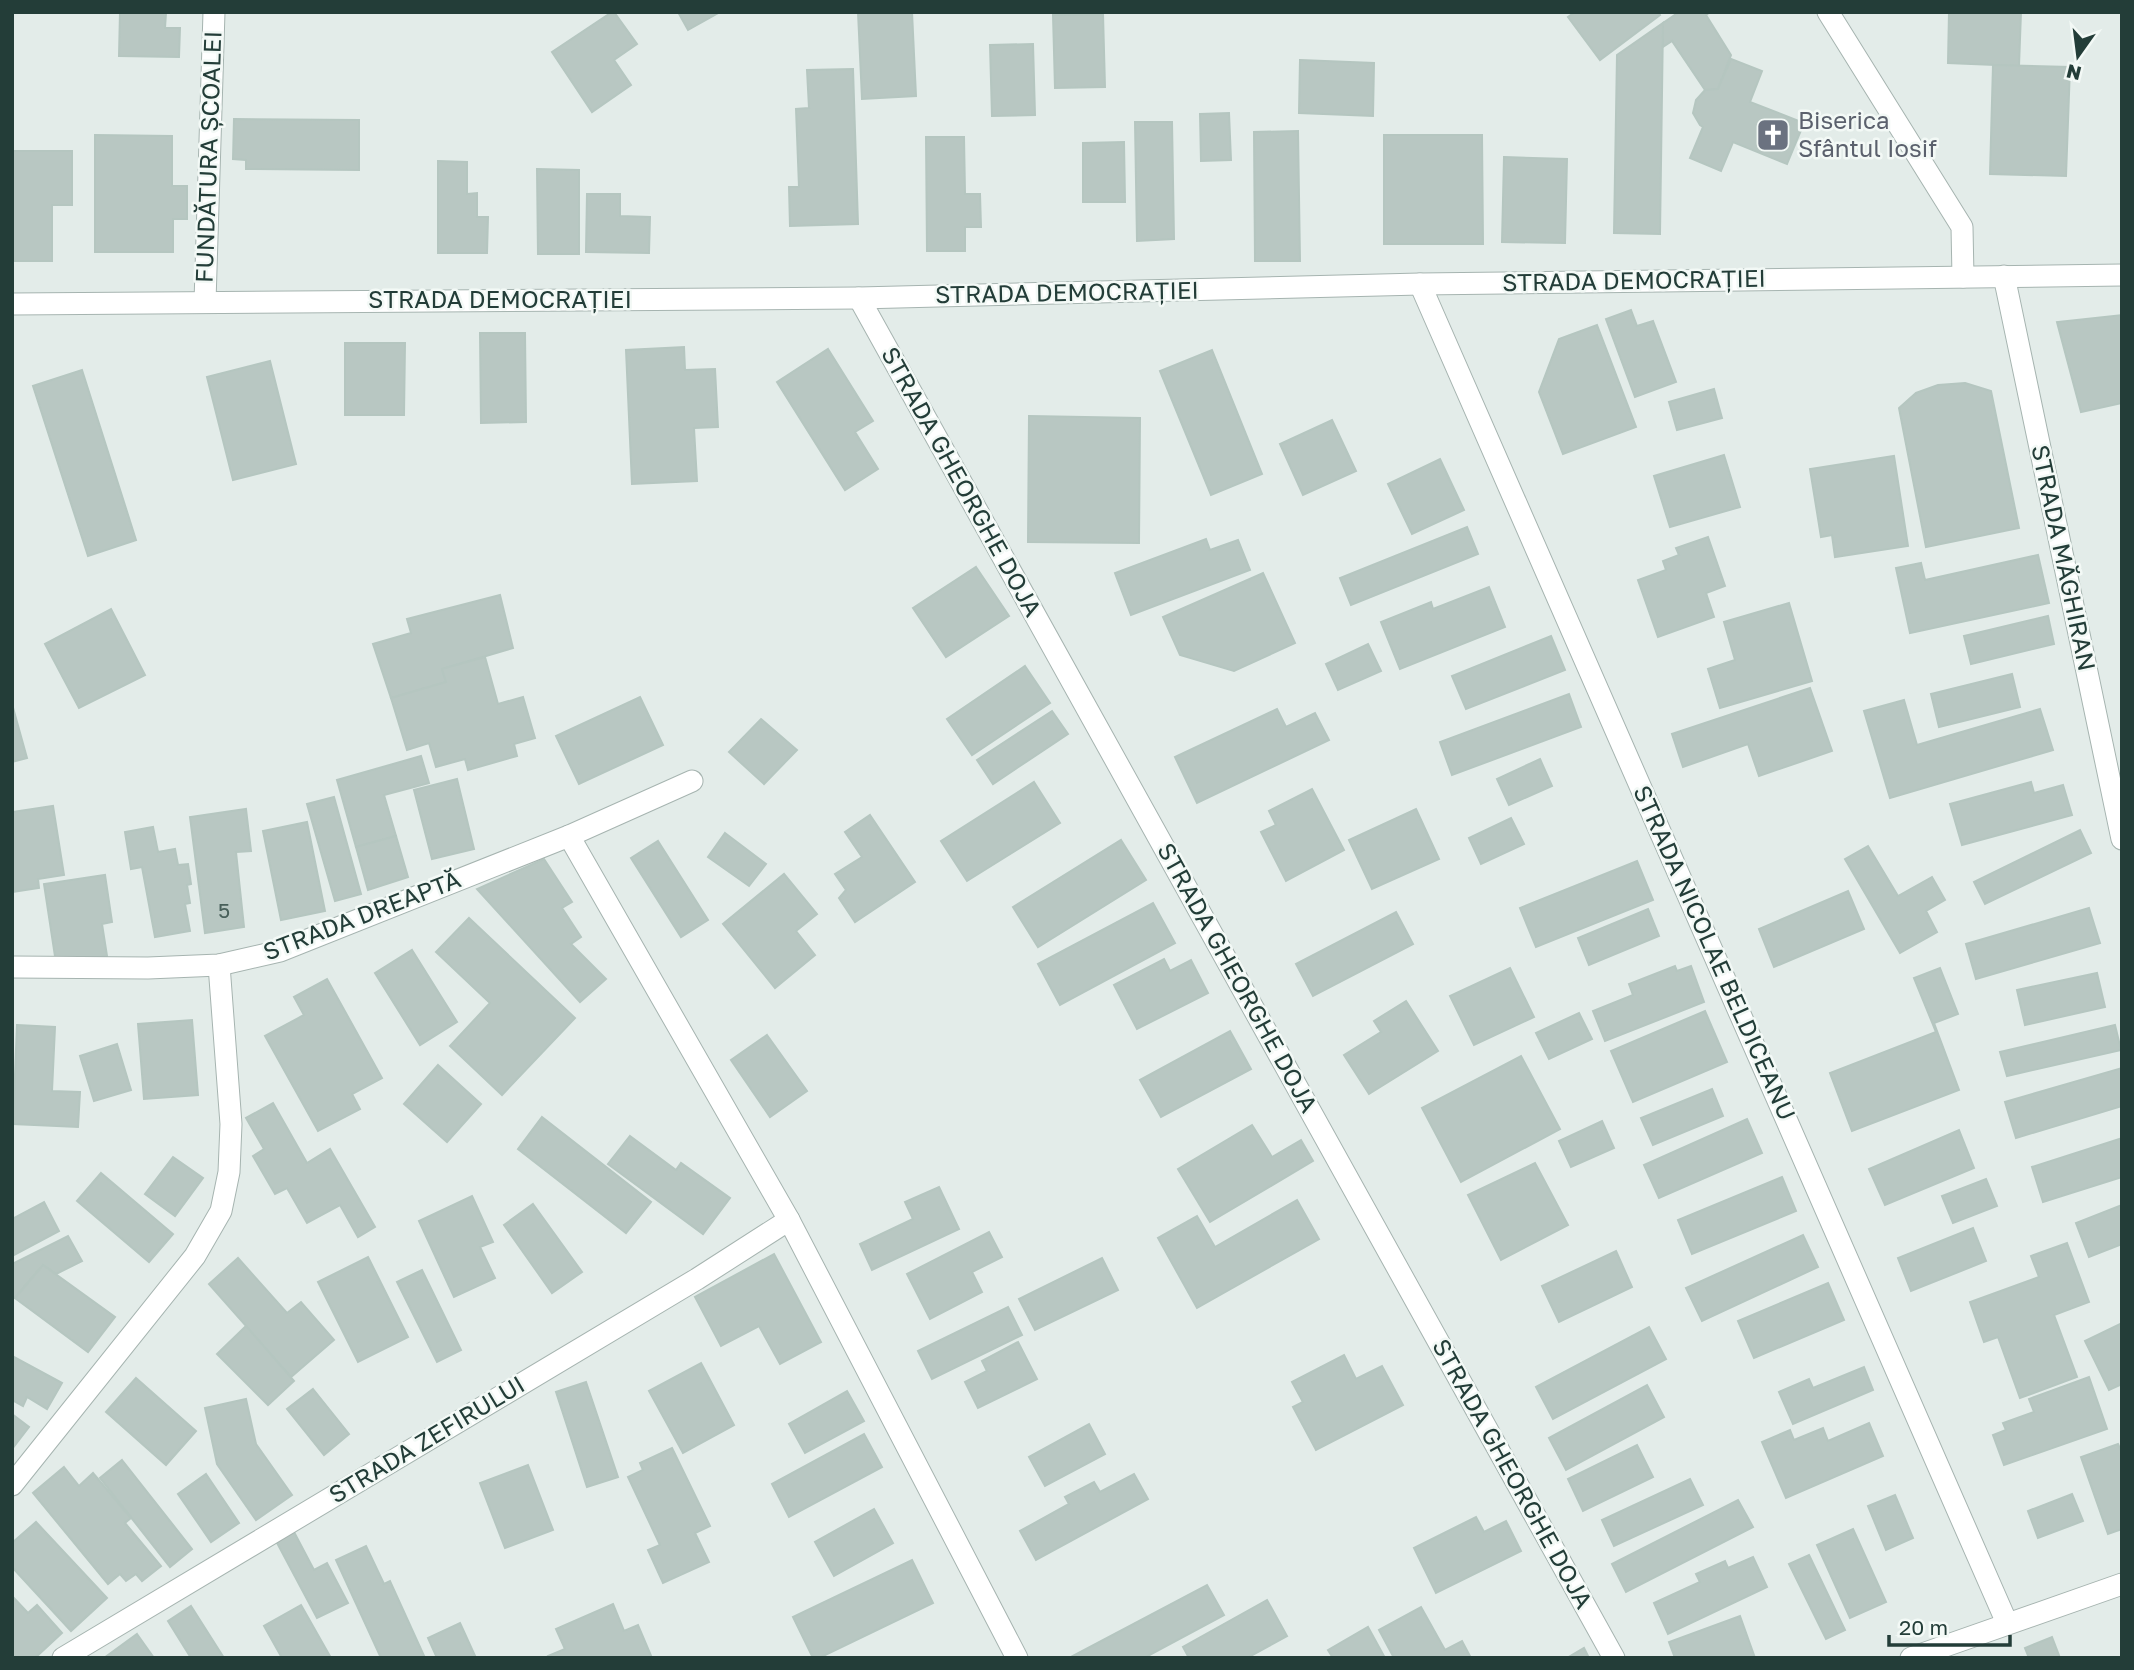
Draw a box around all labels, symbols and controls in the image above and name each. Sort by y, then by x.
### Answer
north arrow [2043,21,2113,91]
street label: FUNDĂTURA ȘCOALEI [189,30,227,284]
text: N [2064,60,2084,86]
place label: Biserica Sfântul Iosif [1798,105,1937,162]
church icon: Biserica Sfântul Iosif [1754,116,1792,154]
street label: STRADA DEMOCRAȚIEI [1502,263,1766,297]
street label: STRADA DEMOCRAȚIEI [935,275,1199,309]
street label: STRADA DEMOCRAȚIEI [368,284,632,314]
street label: STRADA GHEORGHE DOJA [876,341,1049,621]
street label: STRADA MĂGHIRAN [2026,442,2103,673]
street label: STRADA NICOLAE BELDICEANU [1628,781,1803,1124]
street label: STRADA GHEORGHE DOJA [1152,837,1325,1117]
street label: STRADA DREAPTĂ [259,864,464,966]
house number: 5 [218,897,230,923]
street label: STRADA GHEORGHE DOJA [1427,1333,1600,1613]
street label: STRADA ZEFIRULUI [323,1369,529,1509]
scale bar [1889,1604,2010,1648]
text: 20 m [1899,1614,1948,1640]

